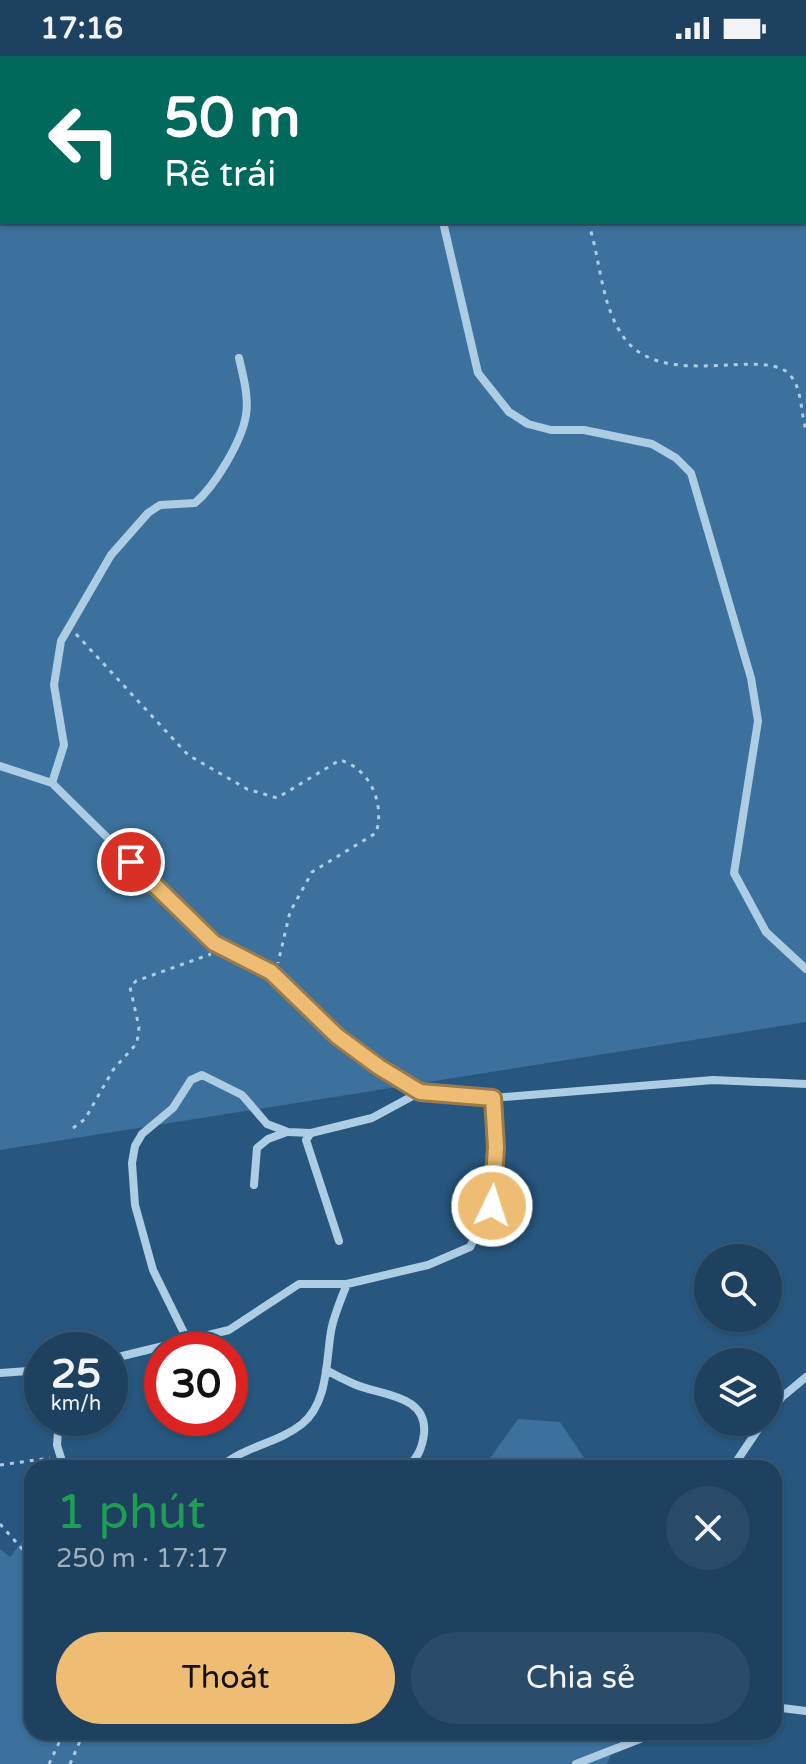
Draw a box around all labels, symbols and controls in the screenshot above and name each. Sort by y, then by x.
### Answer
text: 17:16 [40,10,123,47]
text: 50 m [164,85,300,152]
icon: left [32,88,136,192]
text: Rẽ trái [164,153,276,196]
pin [97,828,165,896]
icon: arrive [109,840,153,884]
position arrow [450,1164,534,1248]
map controls [694,1244,782,1436]
button: search [694,1244,782,1332]
speed limit sign: 30 [144,1332,248,1436]
button: layers [694,1348,782,1436]
text: 25 [51,1350,101,1398]
text: km/h [51,1392,101,1416]
text: 1 phút [56,1484,206,1542]
button: close [666,1486,750,1570]
text: 250 m · 17:17 [56,1543,228,1574]
button: Thoát [56,1632,395,1724]
button: Chia sẻ [411,1632,750,1724]

